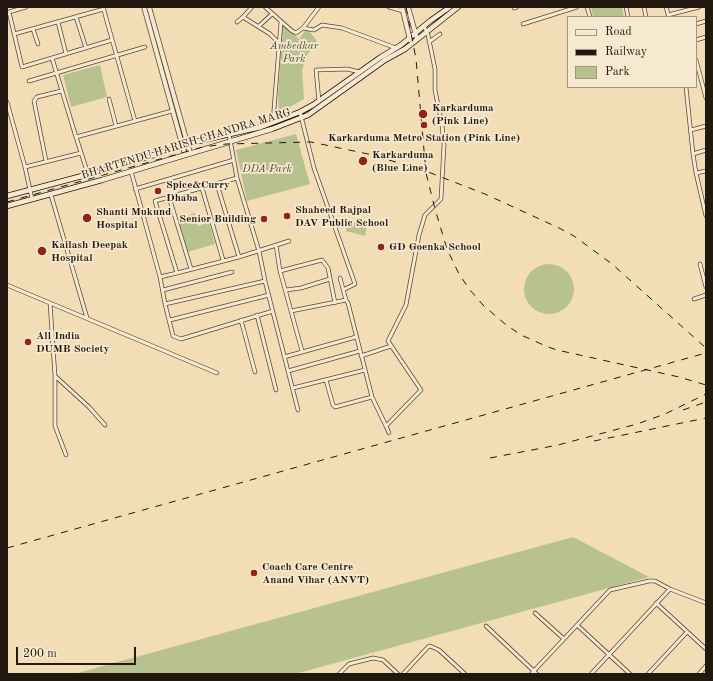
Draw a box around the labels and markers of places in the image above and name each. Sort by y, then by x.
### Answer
place label: Karkarduma (Pink Line) [432,101,494,127]
marker: Karkarduma (Pink Line) [417,108,429,120]
marker: Karkarduma Metro Station (Pink Line) [419,120,429,130]
place label: Karkarduma Metro Station (Pink Line) [328,131,520,145]
place label: Karkarduma (Blue Line) [372,148,434,174]
marker: Karkarduma (Blue Line) [357,155,369,167]
place label: Spice&Curry Dhaba [166,178,230,204]
marker: Spice&Curry Dhaba [153,186,163,196]
place label: Shaheed Rajpal DAV Public School [295,203,388,229]
place label: Shanti Mukund Hospital [96,205,171,231]
marker: Shaheed Rajpal DAV Public School [282,211,292,221]
marker: Shanti Mukund Hospital [81,212,93,224]
place label: Senior Building [179,212,256,226]
marker: Senior Building [259,214,269,224]
place label: Kailash Deepak Hospital [51,238,128,264]
place label: GD Goenka School [389,240,481,254]
marker: GD Goenka School [376,242,386,252]
marker: Kailash Deepak Hospital [36,245,48,257]
place label: All India DUMB Society [36,329,109,355]
marker: All India DUMB Society [23,337,33,347]
place label: Coach Care Centre Anand Vihar (ANVT) [262,560,369,586]
marker: Coach Care Centre Anand Vihar (ANVT) [249,568,259,578]

